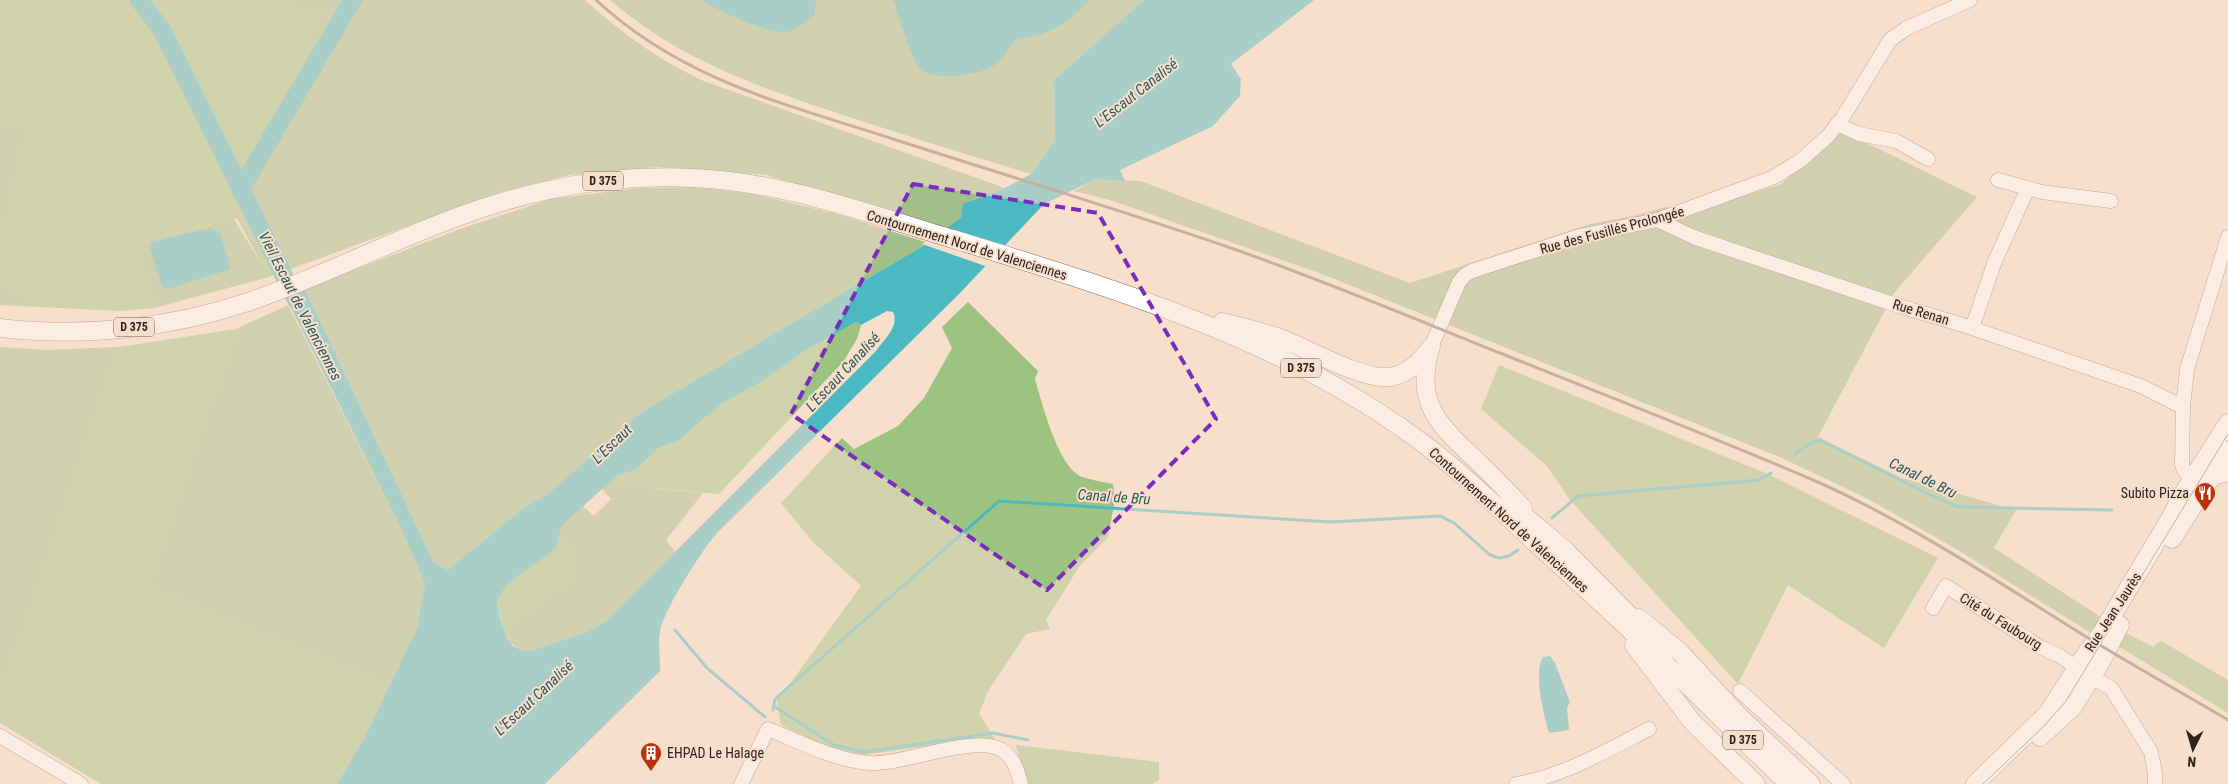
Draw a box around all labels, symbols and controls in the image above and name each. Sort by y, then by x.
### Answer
water label: L'Escaut Canalisé [1091,55,1182,131]
road number: D 375 [583,172,623,190]
street label: Rue des Fusillés Prolongée [1538,203,1686,257]
street label: Contournement Nord de Valenciennes [865,207,1069,283]
water label: Vieil Escaut de Valenciennes [255,229,346,384]
street label: Rue Renan [1891,296,1951,328]
road number: D 375 [114,318,154,337]
water label: L'Escaut Canalisé [802,329,884,415]
road number: D 375 [1281,358,1321,378]
water label: L'Escaut [588,420,636,467]
street label: Contournement Nord de Valenciennes [1426,444,1592,596]
water label: Canal de Bru [1886,454,1960,502]
restaurant icon: Subito Pizza [2193,481,2217,512]
water label: Canal de Bru [1077,485,1151,509]
place label: Subito Pizza [2121,485,2189,501]
street label: Rue Jean Jaurès [2081,569,2145,655]
street label: Cité du Faubourg [1957,589,2045,653]
water label: L'Escaut Canalisé [491,657,577,739]
north arrow [2168,724,2218,774]
road number: D 375 [1723,730,1763,750]
building icon: EHPAD Le Halage [639,741,663,772]
place label: EHPAD Le Halage [667,745,764,761]
text: N [2187,754,2197,770]

